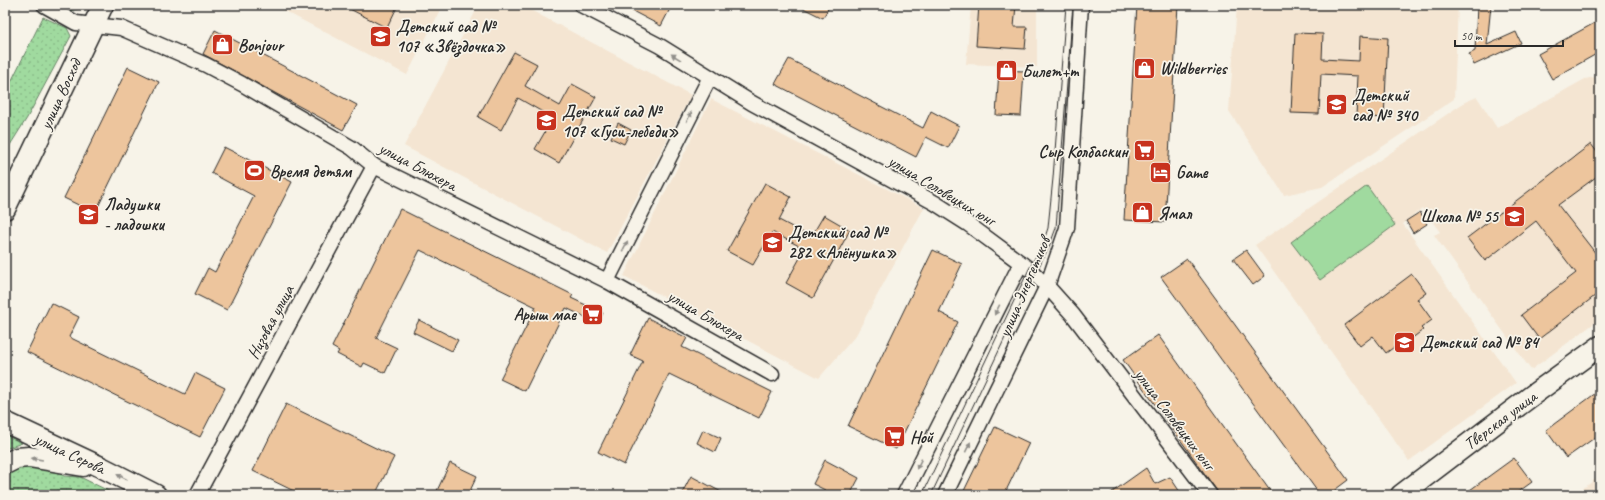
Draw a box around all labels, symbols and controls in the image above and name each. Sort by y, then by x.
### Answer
place label: Детский сад № 107 «Звёздочка» [396,16,506,58]
scale bar [1455,22,1563,48]
school or university icon: Детский сад № 107 «Звёздочка» [367,23,393,49]
text: 50 m [1461,28,1483,44]
shop icon: Bonjour [210,32,236,58]
place label: Bonjour [238,35,285,56]
one-way arrow [670,53,682,60]
street label: улица Восход [35,54,87,134]
shop icon: Wildberries [1131,55,1157,81]
shop icon: Билет+т [993,58,1019,84]
place label: Wildberries [1160,58,1228,79]
place label: Билет+т [1022,61,1080,82]
place label: Детский сад № 340 [1352,85,1419,126]
school or university icon: Детский сад № 340 [1324,92,1350,118]
place label: Детский сад № 107 «Гуси-лебеди» [562,101,679,142]
school or university icon: Детский сад № 107 «Гуси-лебеди» [534,108,560,134]
one-way arrow [686,112,693,123]
street label: улица Блюхера [375,137,462,197]
supermarket icon: Сыр Колбаскин [1131,138,1157,164]
place label: Сыр Колбаскин [1039,141,1129,162]
street label: улица Соловецких юнг [883,150,1001,232]
sports icon: Время детям [242,158,268,184]
hotel icon: Game [1147,159,1173,185]
place label: Время детям [270,161,353,182]
place label: Game [1176,162,1209,183]
place label: Ладушки - ладошки [104,194,165,235]
shop icon: Ямал [1130,200,1156,226]
school or university icon: Ладушки - ладошки [75,201,101,227]
place label: Ямал [1158,203,1193,224]
school or university icon: Школа № 55 [1501,203,1527,229]
place label: Школа № 55 [1420,206,1500,227]
place label: Детский сад № 282 «Алёнушка» [788,222,897,263]
school or university icon: Детский сад № 282 «Алёнушка» [760,229,786,255]
street label: улица Энергетиков [994,231,1056,341]
one-way arrow [622,240,628,252]
street label: Низовая улица [242,280,300,363]
street label: улица Блюхера [663,285,749,347]
supermarket icon: Арыш мае [579,301,605,327]
place label: Арыш мае [514,304,577,325]
one-way arrow [994,304,1000,316]
school or university icon: Детский сад № 84 [1392,329,1418,355]
place label: Детский сад № 84 [1420,332,1541,353]
street label: улица Соловецких юнг [1129,364,1221,476]
street label: Тверская улица [1460,385,1542,455]
supermarket icon: Ной [881,424,907,450]
place label: Ной [910,427,935,448]
street label: улица Серова [30,428,110,480]
one-way arrow [965,442,971,453]
one-way arrow [31,456,43,462]
one-way arrow [916,458,923,470]
one-way arrow [116,474,127,481]

